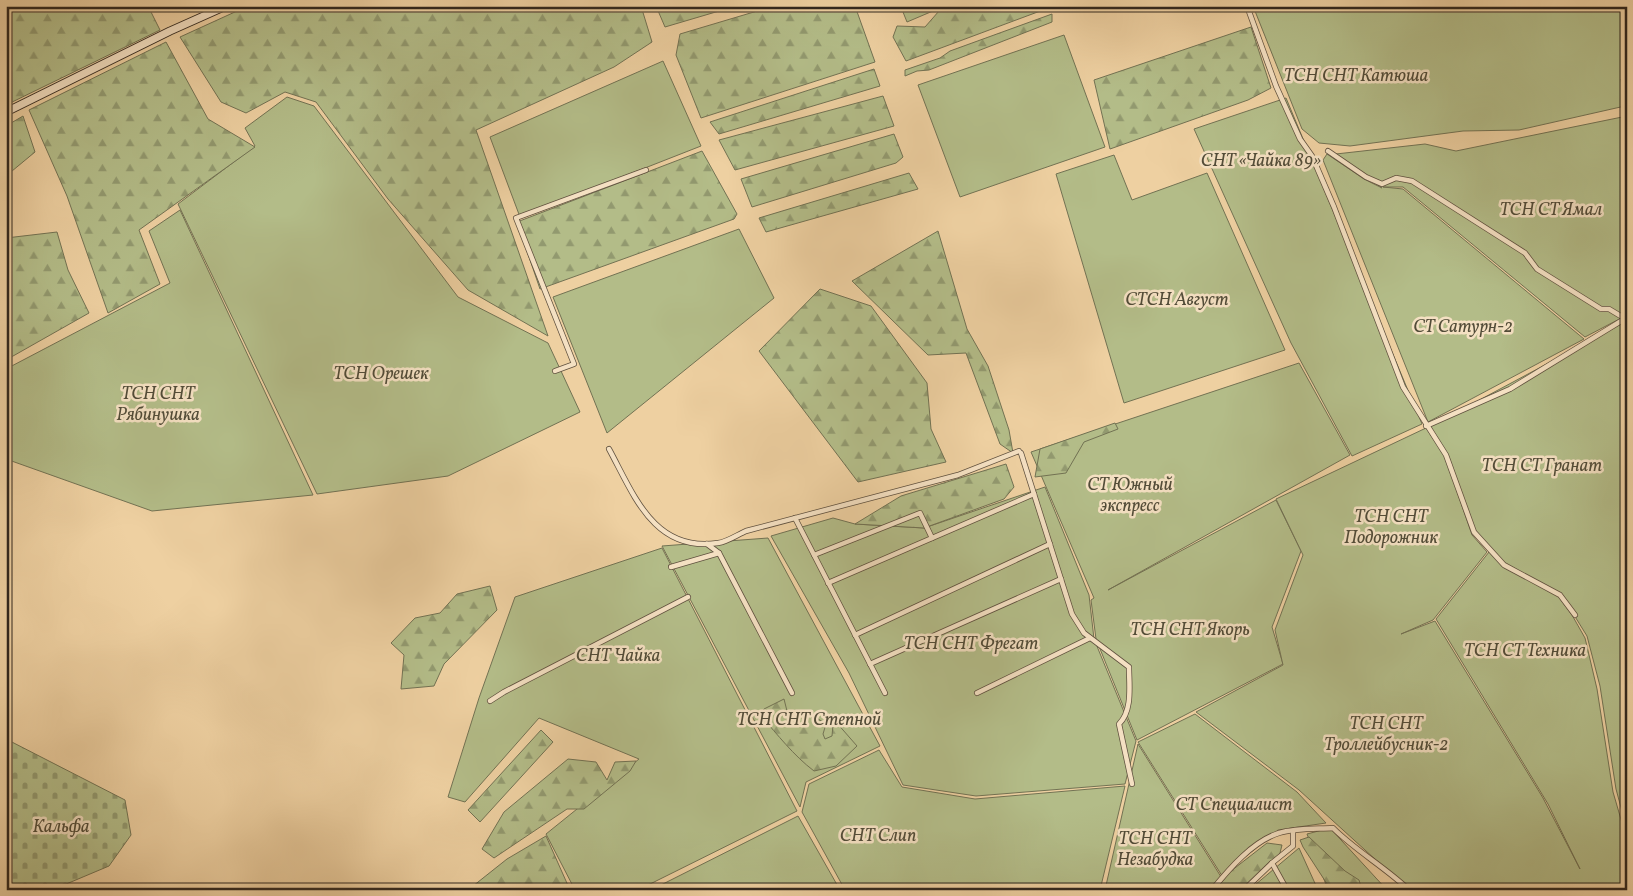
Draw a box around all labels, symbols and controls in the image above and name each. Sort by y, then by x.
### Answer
park label: ТСН СНТ Катюша [1284,64,1428,89]
park label: СНТ «Чайка 89» [1201,149,1321,174]
park label: ТСН СТ Ямал [1500,198,1603,223]
park label: СТСН Август [1125,288,1229,313]
park label: СТ Сатурн-2 [1413,315,1513,340]
park label: ТСН Орешек [333,362,429,387]
park label: ТСН СНТ Рябинушка [116,382,200,428]
park label: ТСН СТ Гранат [1482,454,1602,479]
park label: СТ Южный экспресс [1087,473,1173,519]
park label: ТСН СНТ Подорожник [1344,505,1438,551]
park label: ТСН СНТ Якорь [1130,618,1250,643]
park label: ТСН СНТ Фрегат [904,632,1038,657]
park label: ТСН СТ Техника [1464,639,1586,664]
park label: СНТ Чайка [576,644,660,669]
park label: ТСН СНТ Степной [737,708,881,733]
park label: ТСН СНТ Троллейбусник-2 [1324,712,1448,758]
park label: СТ Специалист [1176,793,1293,818]
park label: Кальфа [33,815,89,840]
park label: СНТ Слип [840,824,916,849]
park label: ТСН СНТ Незабудка [1117,827,1193,873]

